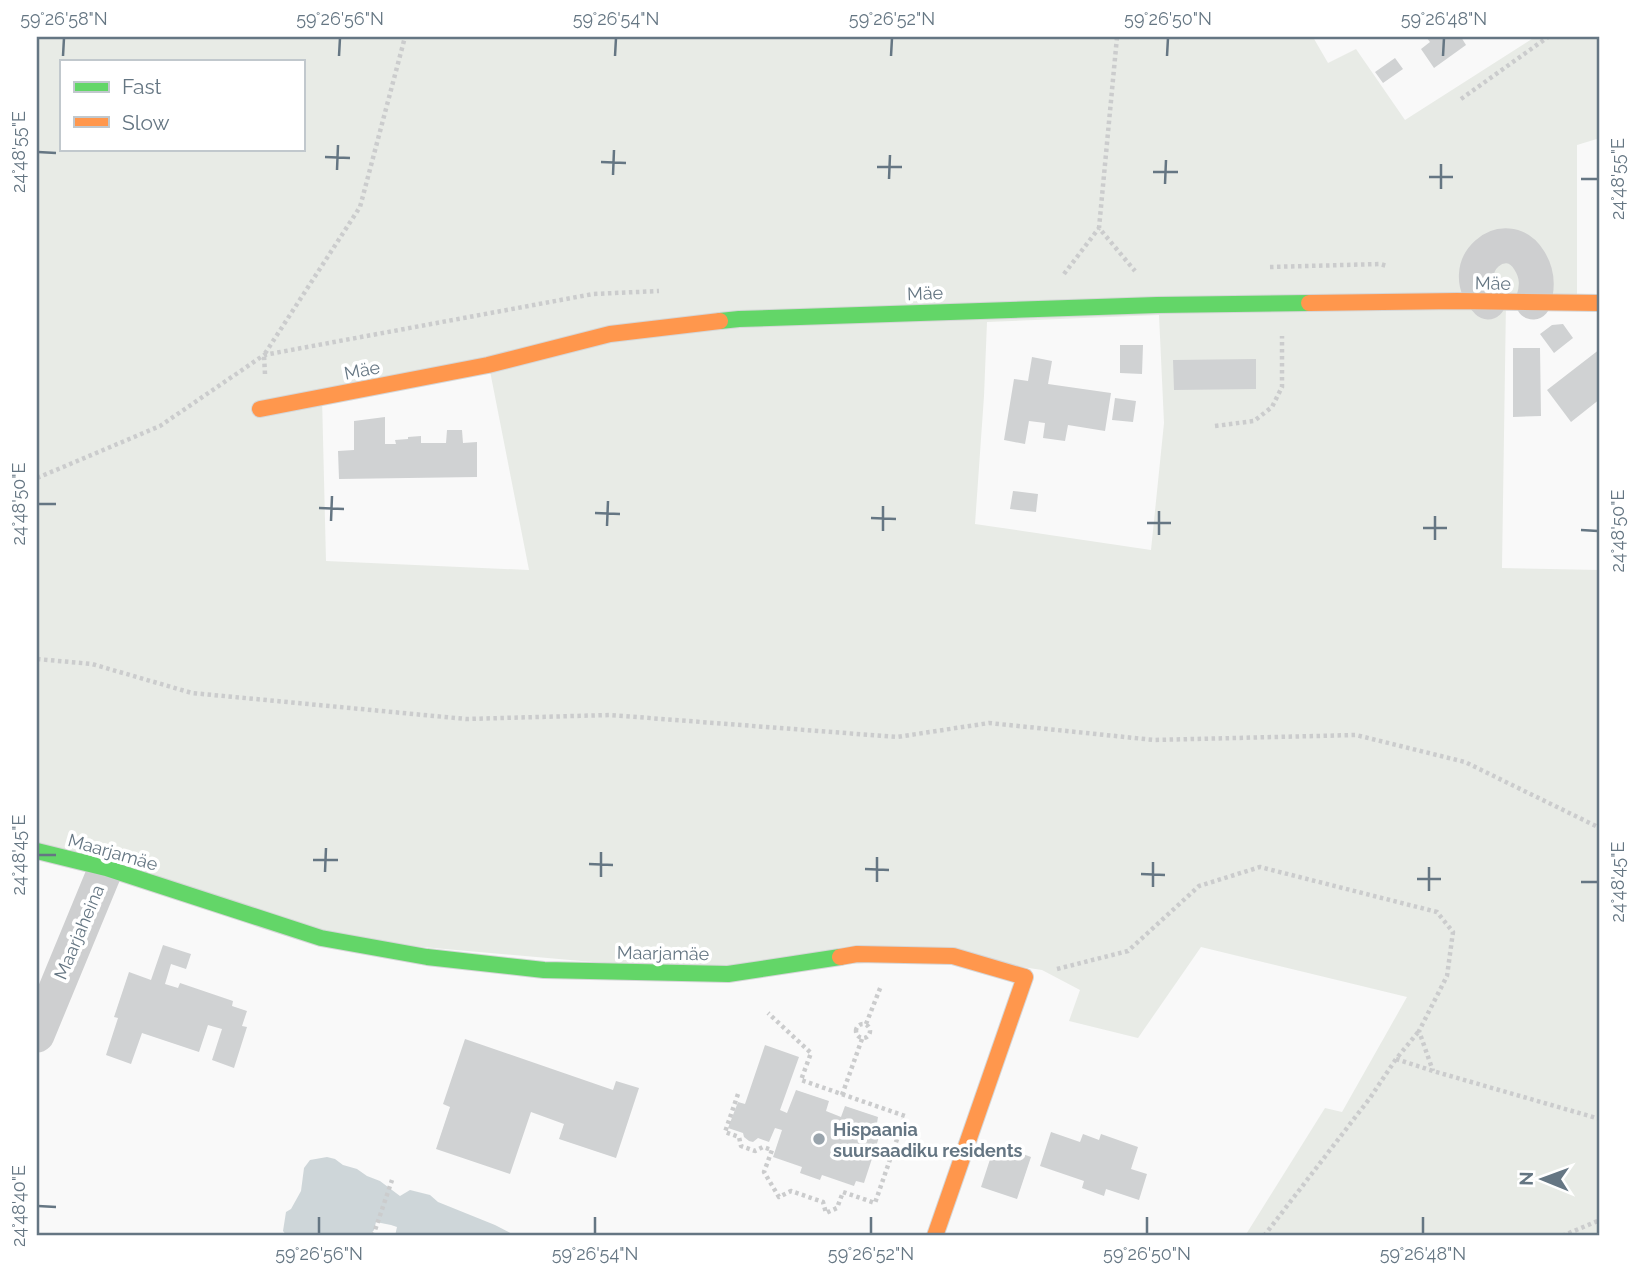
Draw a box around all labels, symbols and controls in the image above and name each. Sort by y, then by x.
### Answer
text: 59°26'58"N [20,8,108,29]
text: 59°26'56"N [296,8,384,29]
text: 59°26'54"N [573,8,659,29]
text: 59°26'52"N [849,8,935,29]
text: 59°26'50"N [1124,8,1212,29]
text: 59°26'48"N [1401,8,1487,29]
legend [60,60,304,150]
text: Fast [122,74,162,99]
text: Slow [122,110,170,135]
text: 24°48'55"E [8,111,29,193]
text: 24°48'55"E [1607,138,1628,220]
street label: Mäe [1475,272,1512,294]
street label: Mäe [907,282,944,304]
street label: Mäe [342,356,382,384]
text: 24°48'50"E [8,463,29,545]
text: 24°48'50"E [1607,490,1628,572]
text: 24°48'45"E [8,815,29,895]
street label: Maarjamäe [66,829,161,875]
text: 24°48'45"E [1607,842,1628,922]
street label: Maarjaheina [50,882,108,982]
street label: Maarjamäe [617,942,710,964]
place label: Hispaania suursaadiku residents [833,1119,1023,1161]
marker: Hispaania suursaadiku residents [811,1131,827,1147]
north arrow [1508,1144,1578,1214]
text: 24°48'40"E [8,1165,29,1247]
text: N [1515,1171,1537,1186]
text: 59°26'56"N [275,1243,363,1264]
text: 59°26'54"N [552,1243,638,1264]
text: 59°26'52"N [828,1243,914,1264]
text: 59°26'50"N [1103,1243,1191,1264]
text: 59°26'48"N [1380,1243,1466,1264]

